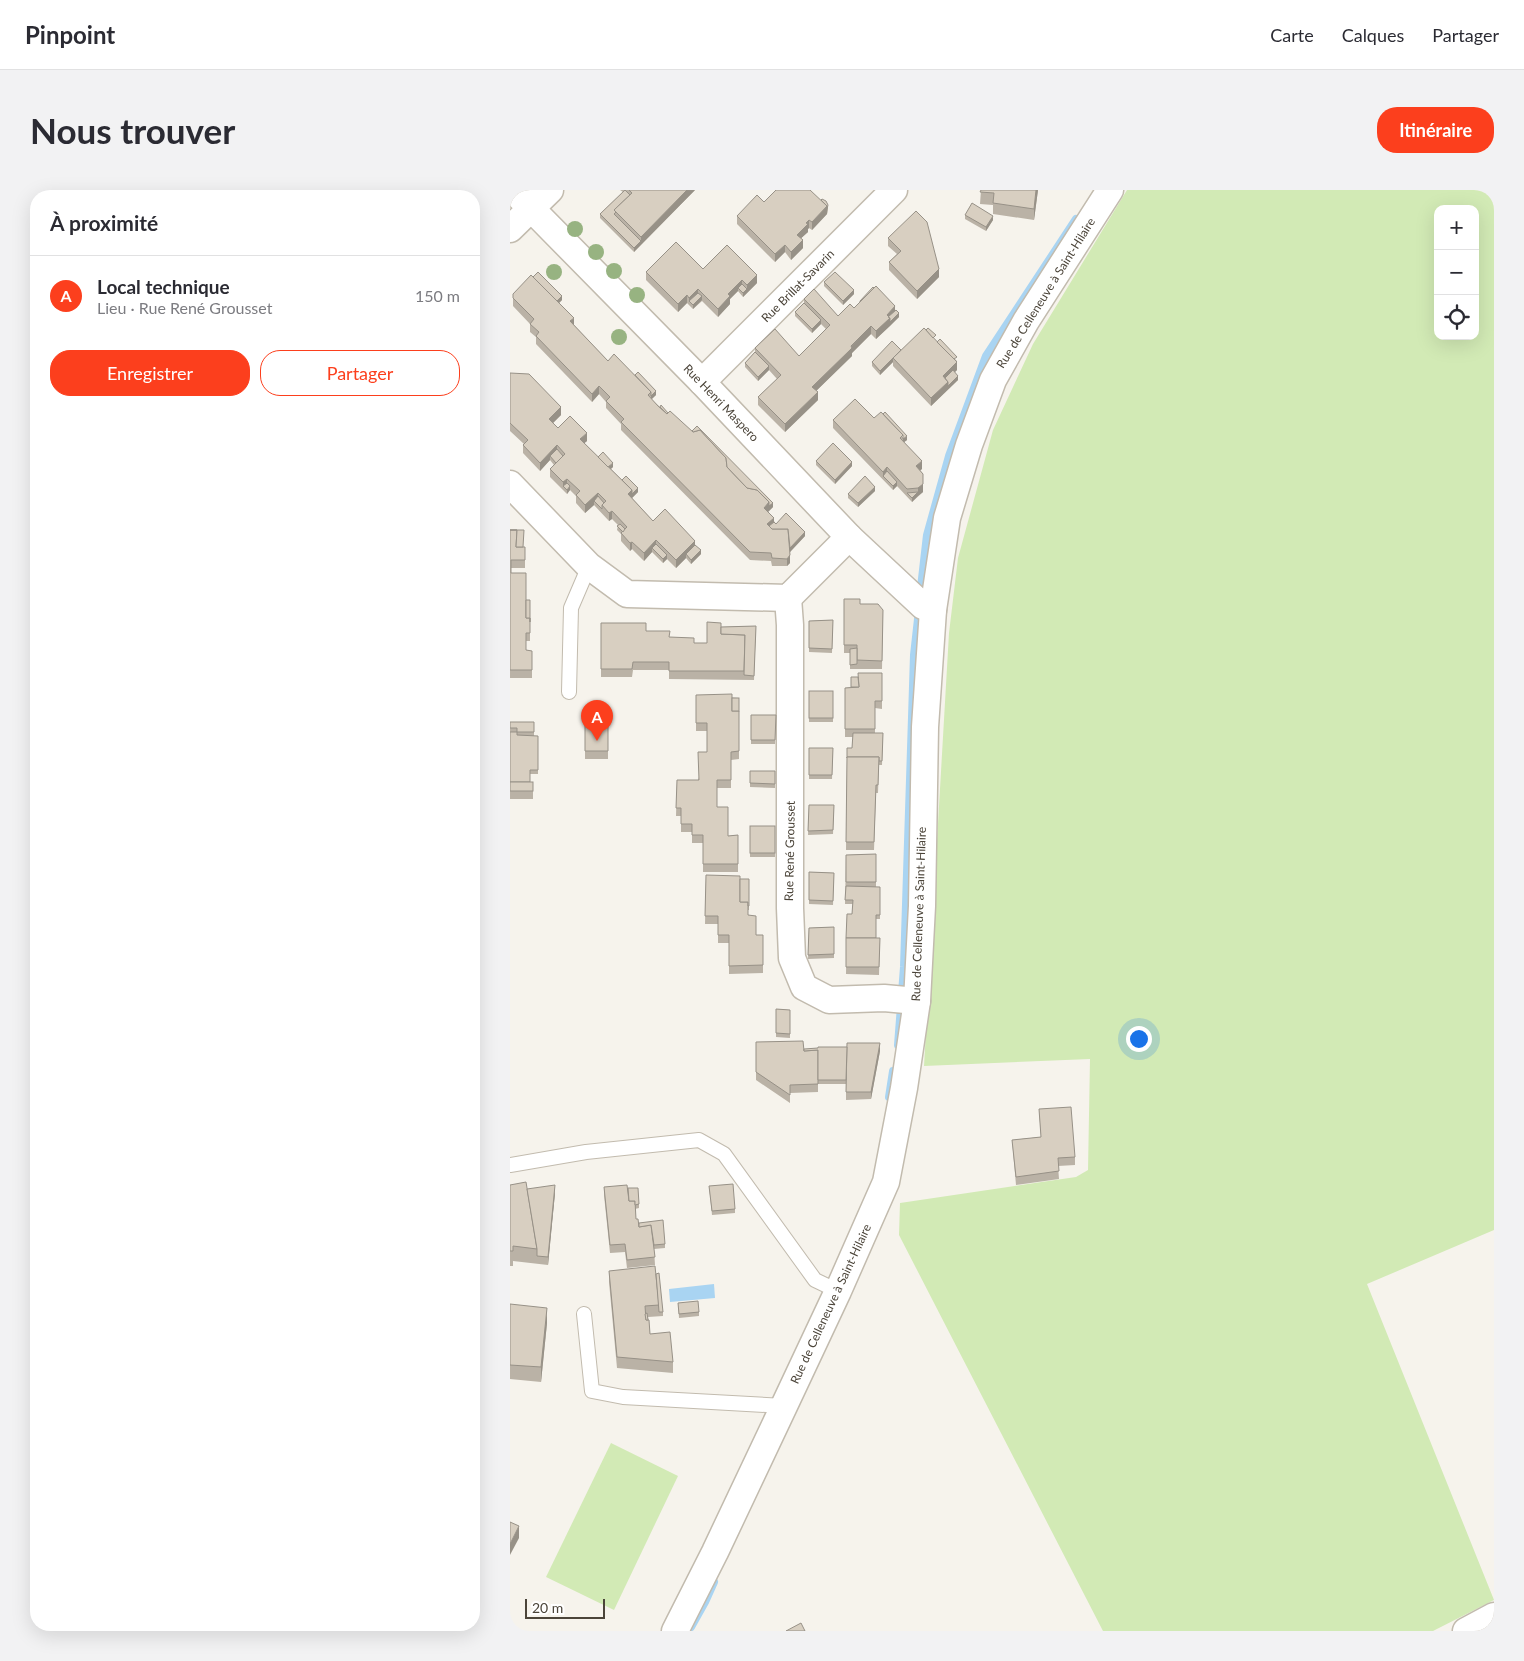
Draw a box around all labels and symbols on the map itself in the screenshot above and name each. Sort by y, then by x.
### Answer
street label: Rue de Celleneuve à Saint-Hilaire [993,215,1098,371]
street label: Rue Brillat-Savarin [758,246,837,325]
street label: Rue Henri Maspero [681,361,762,445]
pin: A [581,700,613,741]
street label: Rue René Grousset [781,800,798,901]
street label: Rue de Celleneuve à Saint-Hilaire [908,826,929,1002]
your location [1126,1026,1152,1052]
street label: Rue de Celleneuve à Saint-Hilaire [787,1221,874,1386]
scale bar [525,1596,605,1619]

